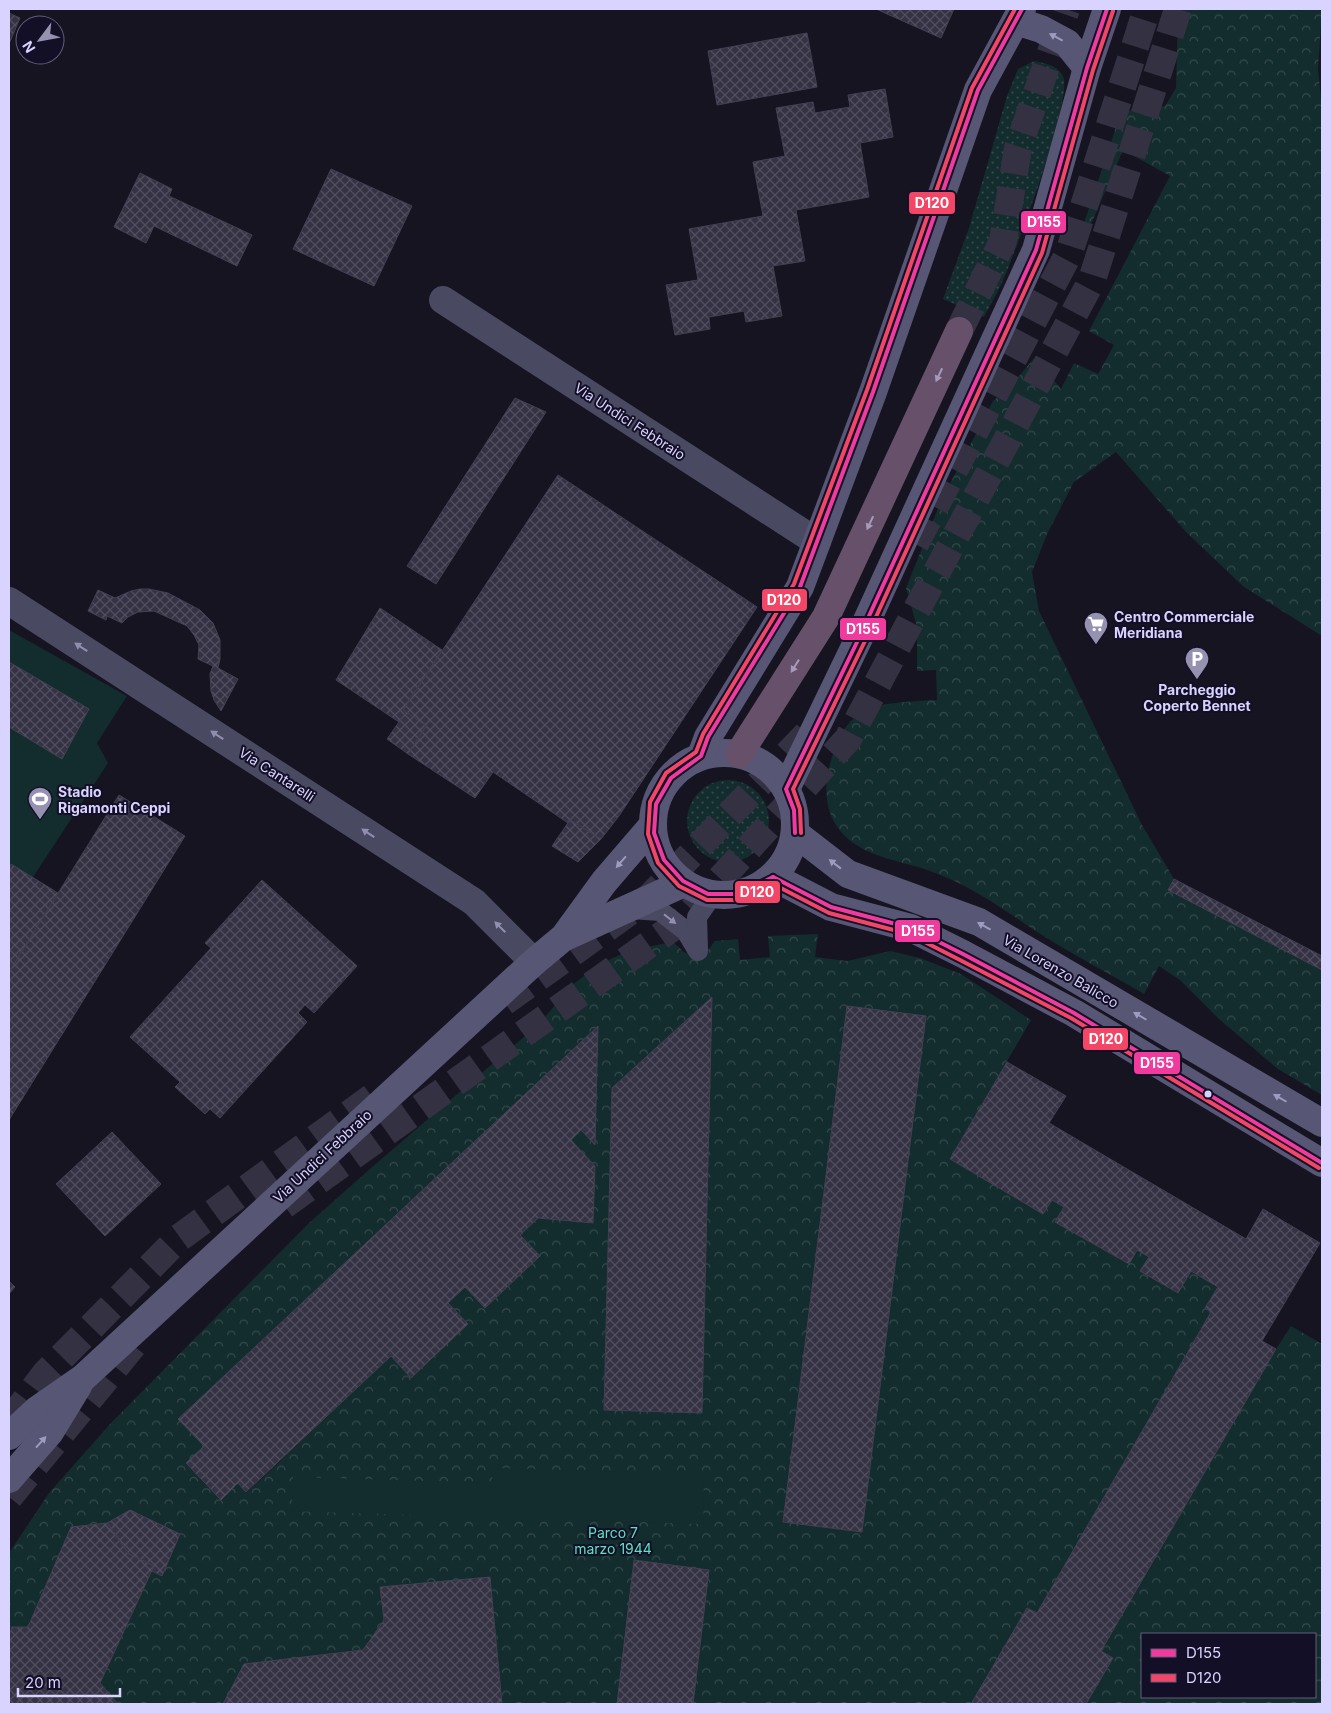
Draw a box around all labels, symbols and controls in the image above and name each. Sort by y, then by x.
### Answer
north arrow [15,15,65,65]
one-way arrow [1049,33,1064,41]
text: N [19,38,39,56]
line badge: D120 [908,191,956,215]
text: D120 [915,194,949,211]
line badge: D155 [1020,210,1067,234]
text: D155 [1027,213,1061,230]
one-way arrow [934,368,943,383]
street label: Via Undici Febbraio [571,379,689,463]
one-way arrow [866,516,874,530]
line badge: D120 [761,588,808,612]
text: D120 [767,591,801,608]
place label: Centro Commerciale Meridiana [1114,608,1254,641]
supermarket icon: Centro Commerciale Meridiana [1083,611,1109,645]
line badge: D155 [839,617,887,641]
text: D155 [846,620,880,637]
one-way arrow [74,642,87,651]
parking icon: Parcheggio Coperto Bennet [1184,646,1210,680]
one-way arrow [790,660,799,673]
place label: Parcheggio Coperto Bennet [1143,681,1251,714]
one-way arrow [210,730,224,740]
street label: Via Cantarelli [236,743,318,805]
place label: Stadio Rigamonti Ceppi [58,783,171,816]
sports icon: Stadio Rigamonti Ceppi [27,786,53,820]
one-way arrow [361,828,375,838]
one-way arrow [616,855,627,868]
one-way arrow [829,858,842,869]
line badge: D120 [734,880,781,904]
text: D120 [740,883,774,900]
one-way arrow [663,913,676,924]
line badge: D155 [894,919,941,943]
one-way arrow [494,921,506,933]
text: D155 [901,922,935,939]
one-way arrow [977,922,992,930]
street label: Via Lorenzo Balicco [1000,931,1122,1011]
one-way arrow [1133,1012,1146,1021]
line badge: D120 [1082,1027,1129,1051]
text: D120 [1089,1030,1123,1047]
line badge: D155 [1133,1051,1181,1075]
text: D155 [1140,1054,1174,1071]
unlabelled marker [1203,1089,1213,1099]
one-way arrow [1274,1093,1287,1102]
street label: Via Undici Febbraio [269,1106,375,1206]
one-way arrow [35,1437,47,1449]
park label: Parco 7 marzo 1944 [574,1524,652,1557]
legend [1141,1633,1316,1698]
text: D155 [1186,1643,1221,1662]
scale bar [18,1666,120,1698]
text: D120 [1186,1668,1222,1687]
text: 20 m [25,1673,61,1692]

